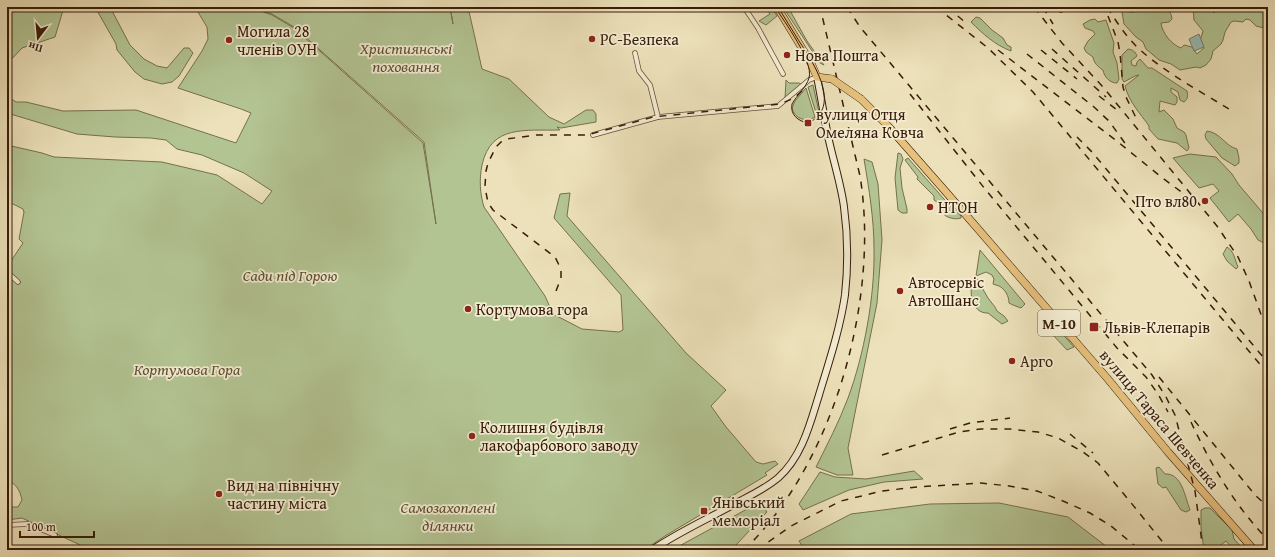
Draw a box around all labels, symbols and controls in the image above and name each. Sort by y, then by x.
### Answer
north arrow [18,18,58,58]
place label: Могила 28 членів ОУН [237,19,317,61]
place label: РС-Безпека [600,27,679,51]
marker: РС-Безпека [587,34,597,44]
marker: Могила 28 членів ОУН [224,35,234,45]
park label: Християнські поховання [359,36,452,78]
text: Пн [26,38,44,57]
place label: Нова Пошта [795,43,879,67]
marker: Нова Пошта [782,50,792,60]
place label: вулиця Отця Омеляна Ковча [816,102,924,144]
marker: вулиця Отця Омеляна Ковча [803,118,813,128]
place label: Пто вл80 [1135,189,1197,213]
place label: НТОН [938,195,978,219]
marker: Пто вл80 [1200,196,1210,206]
marker: НТОН [925,202,935,212]
park label: Сади під Горою [243,263,337,287]
place label: Автосервіс АвтоШанс [908,270,984,312]
marker: Автосервіс АвтоШанс [895,286,905,296]
place label: Кортумова гора [476,297,589,321]
marker: Кортумова гора [463,304,473,314]
road number: М-10 [1038,310,1080,336]
place label: Львів-Клепарів [1103,315,1210,339]
marker: Львів-Клепарів [1088,321,1100,333]
street label: вулиця Тараса Шевченка [1094,344,1226,494]
place label: Арго [1020,349,1053,373]
marker: Арго [1007,356,1017,366]
park label: Кортумова Гора [134,357,241,381]
place label: Колишня будівля лакофарбового заводу [480,415,638,457]
marker: Колишня будівля лакофарбового заводу [467,431,477,441]
place label: Вид на північну частину міста [227,473,339,515]
marker: Вид на північну частину міста [214,489,224,499]
place label: Янівський меморіал [711,490,786,532]
park label: Самозахоплені ділянки [401,495,495,537]
marker: Янівський меморіал [699,506,709,516]
scale bar [20,513,94,539]
text: 100 m [26,518,56,535]

